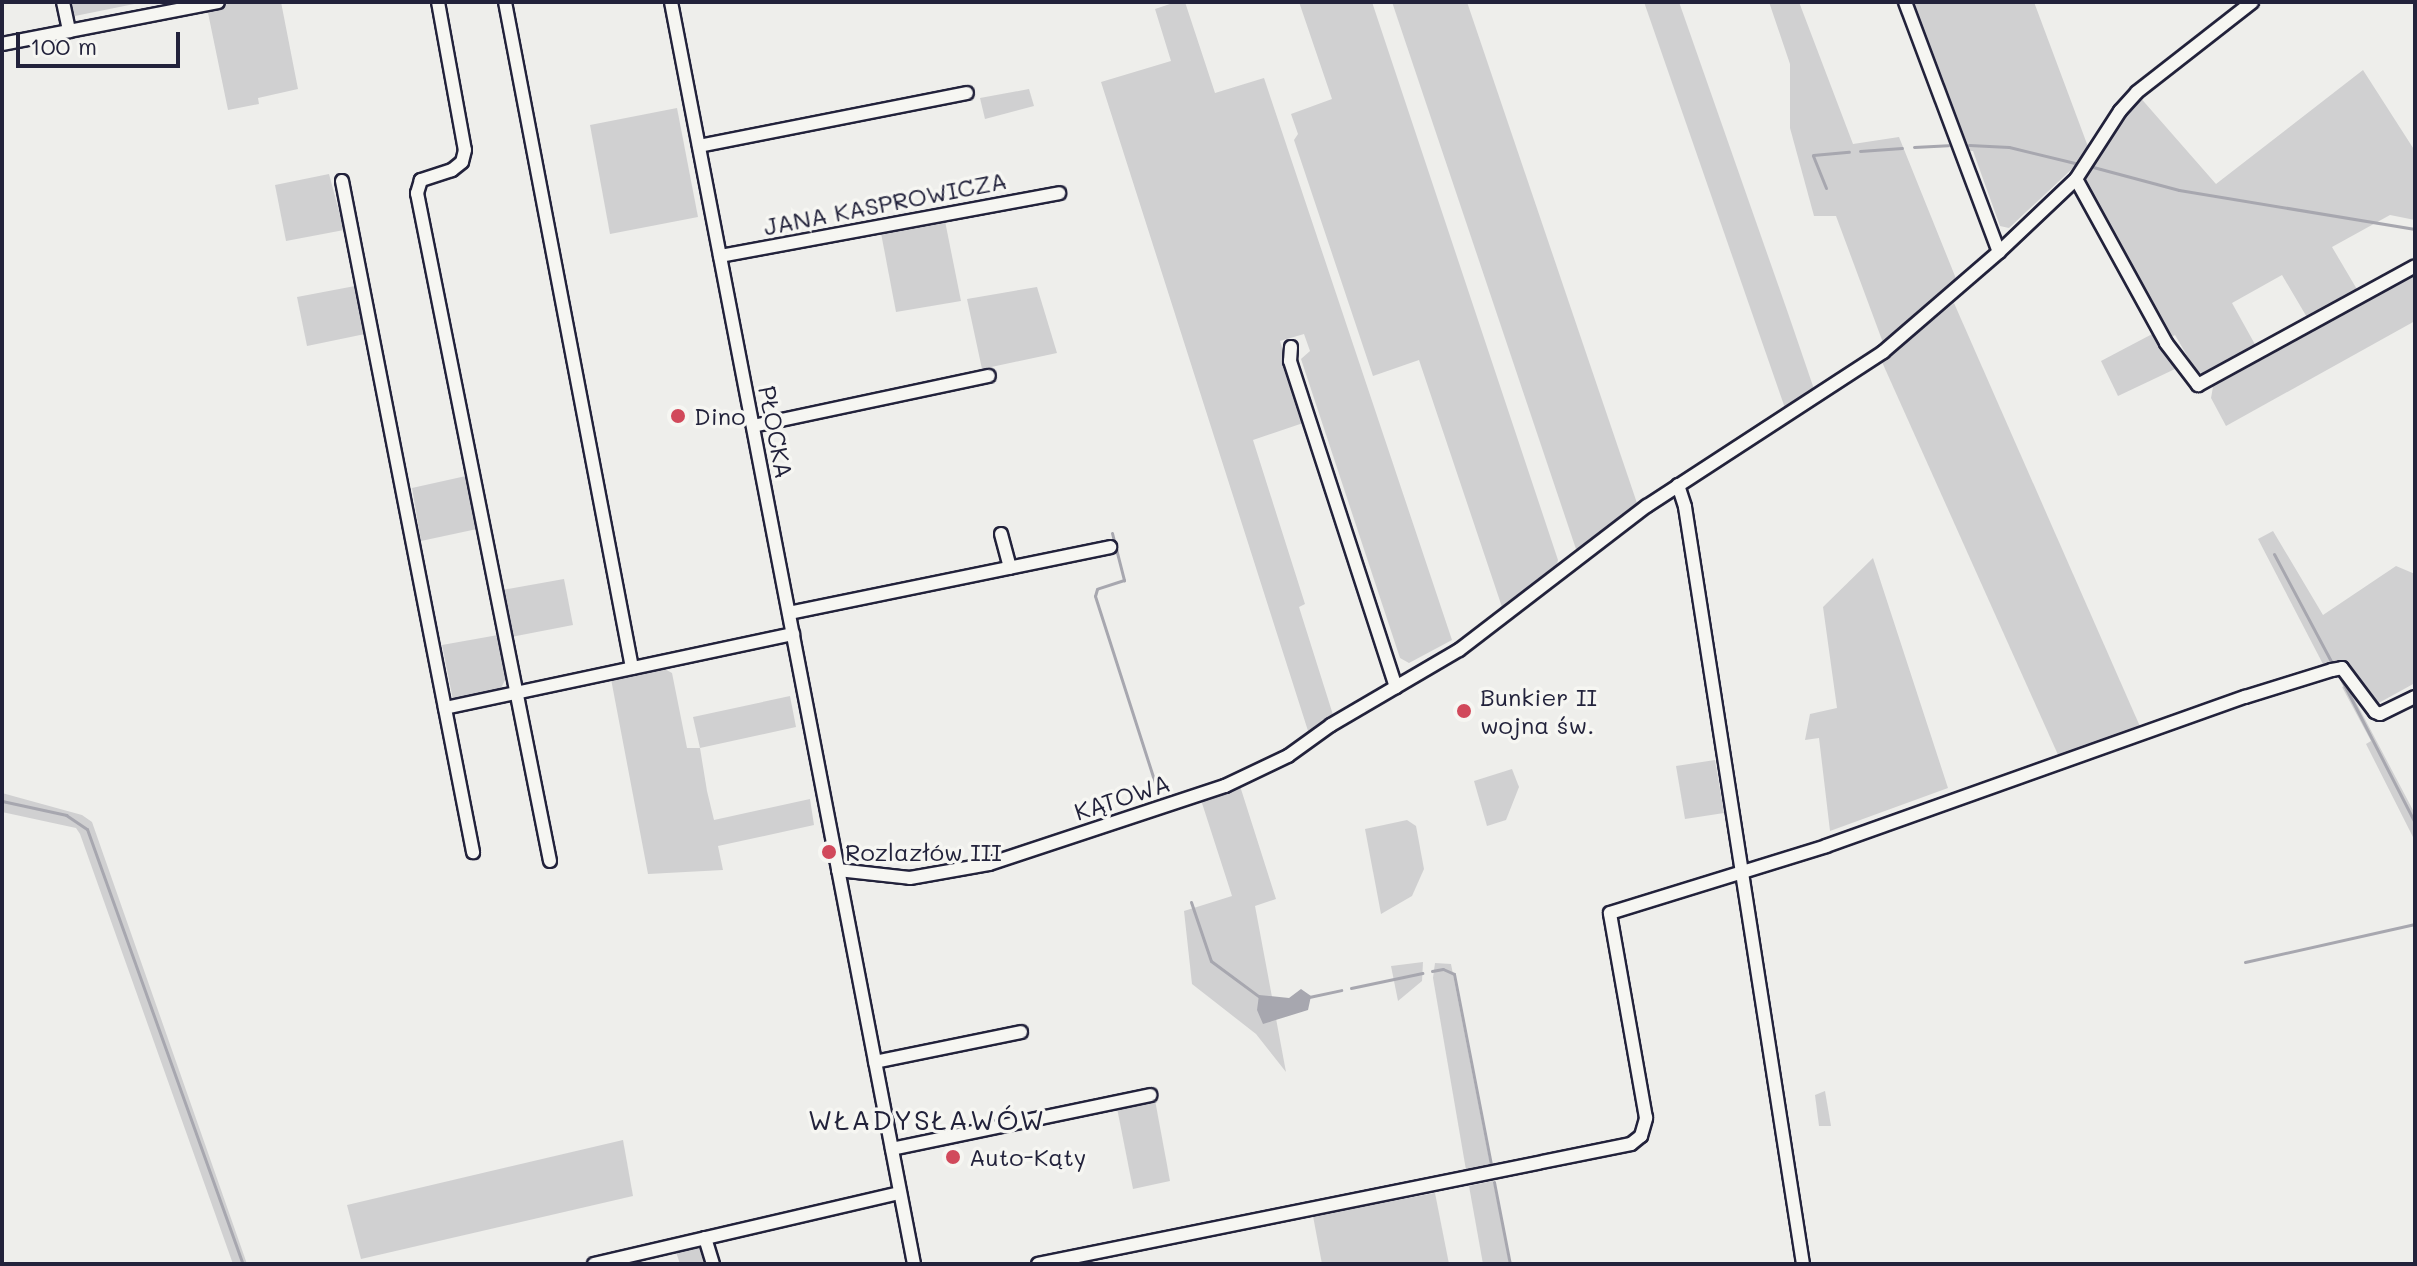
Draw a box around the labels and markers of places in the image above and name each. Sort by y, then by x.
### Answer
place label: Dino [694,402,745,430]
marker: Dino [669,407,687,425]
place label: Bunkier II wojna św. [1480,683,1597,739]
marker: Bunkier II wojna św. [1455,702,1473,720]
place label: Rozlazłów III [845,838,1002,866]
marker: Rozlazłów III [820,843,838,861]
place label: Auto-Kąty [969,1143,1086,1171]
marker: Auto-Kąty [944,1148,962,1166]

